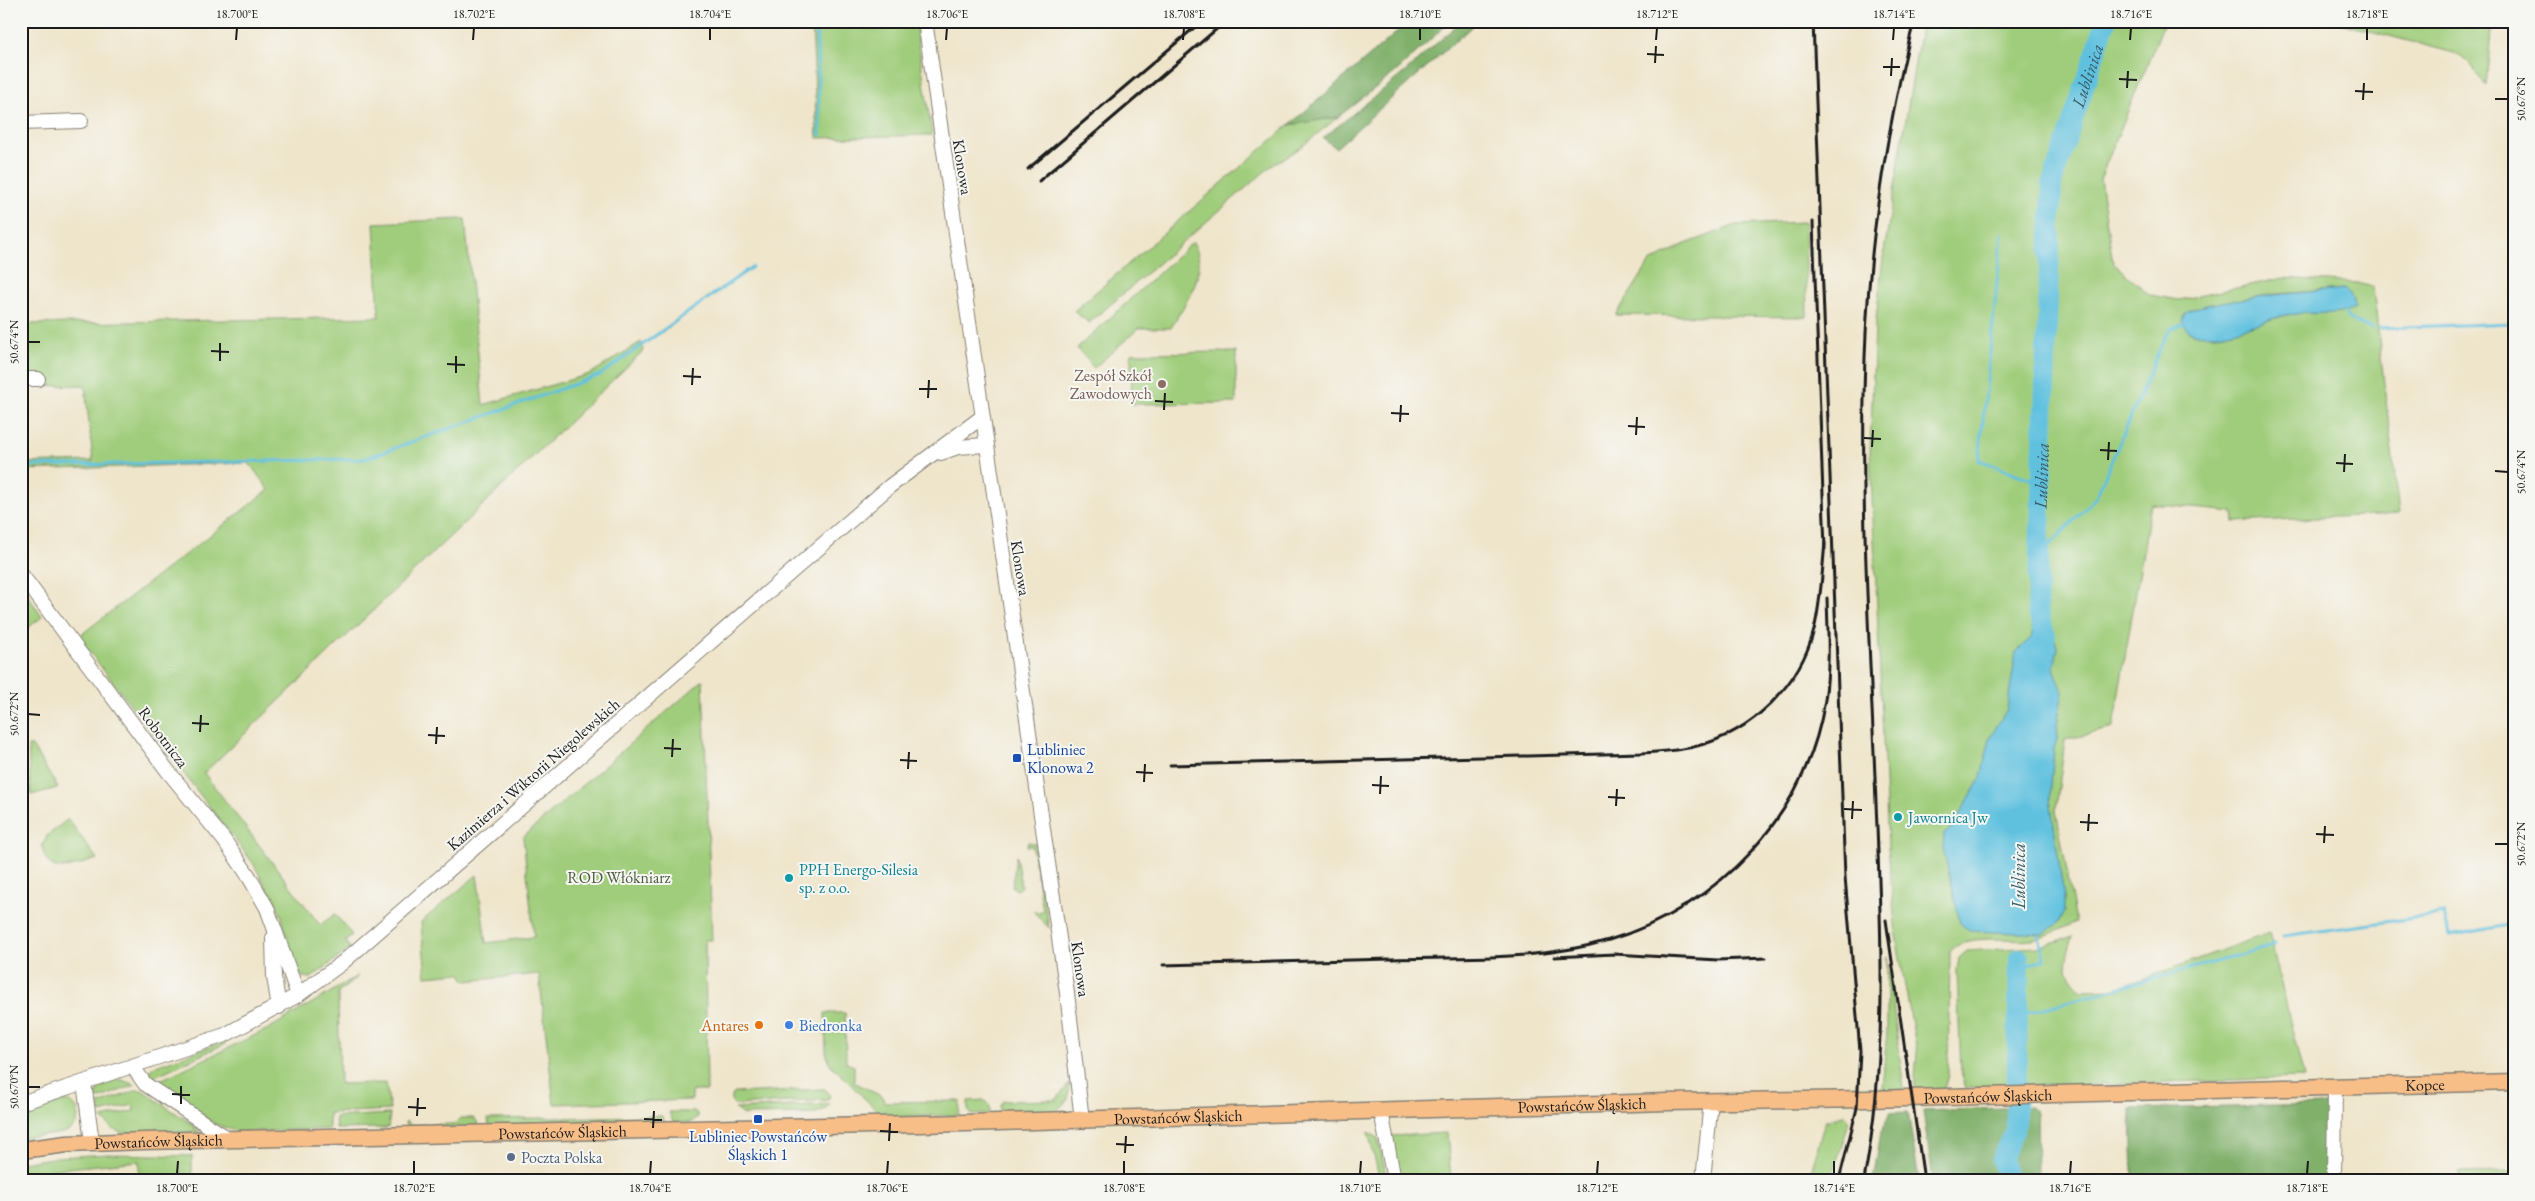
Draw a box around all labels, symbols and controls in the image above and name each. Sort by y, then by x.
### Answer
text: 18.700°E [216,6,258,22]
text: 18.702°E [453,6,495,22]
text: 18.704°E [689,6,731,22]
text: 18.706°E [926,6,968,22]
text: 18.708°E [1163,6,1205,22]
text: 18.710°E [1399,6,1441,22]
text: 18.712°E [1636,6,1678,22]
text: 18.714°E [1873,6,1915,22]
text: 18.716°E [2110,6,2152,22]
text: 18.718°E [2346,6,2388,22]
water label: Lublinica [2066,41,2109,111]
text: 50.676°N [2513,76,2529,121]
street label: Klonowa [948,138,977,197]
text: 50.674°N [6,319,22,364]
place label: Zespół Szkół Zawodowych [1070,365,1152,404]
marker: Zespół Szkół Zawodowych [1156,378,1168,390]
water label: Lublinica [2029,442,2054,510]
text: 50.674°N [2513,449,2529,494]
street label: Klonowa [1006,539,1035,598]
text: 50.672°N [6,691,22,736]
street label: Kazimierza i Wiktorii Niegolewskich [442,693,624,855]
street label: Robotnicza [134,702,194,773]
place label: Lubliniec Klonowa 2 [1027,739,1094,778]
marker: Lubliniec Klonowa 2 [1011,752,1023,764]
place label: Jawornica Jw [1906,807,1989,828]
marker: Jawornica Jw [1892,811,1904,823]
text: 50.672°N [2513,821,2529,866]
water label: Lublinica [2007,843,2030,910]
place label: PPH Energo-Silesia sp. z o.o. [799,859,919,898]
park label: ROD Włókniarz [567,867,671,888]
marker: PPH Energo-Silesia sp. z o.o. [783,872,795,884]
street label: Klonowa [1066,940,1095,999]
place label: Antares [700,1015,749,1036]
place label: Biedronka [799,1015,863,1036]
marker: Antares [753,1019,765,1031]
marker: Biedronka [783,1019,795,1031]
text: 50.670°N [6,1064,22,1109]
street label: Kopce [2405,1074,2445,1096]
street label: Powstańców Śląskich [1923,1084,2053,1109]
street label: Powstańców Śląskich [1517,1093,1647,1117]
street label: Powstańców Śląskich [1114,1105,1243,1130]
marker: Lubliniec Powstańców Śląskich 1 [752,1113,764,1125]
street label: Powstańców Śląskich [498,1120,627,1144]
place label: Lubliniec Powstańców Śląskich 1 [689,1126,828,1165]
street label: Powstańców Śląskich [94,1129,223,1154]
place label: Poczta Polska [521,1147,603,1168]
marker: Poczta Polska [505,1151,517,1163]
text: 18.700°E [156,1180,198,1196]
text: 18.702°E [393,1180,435,1196]
text: 18.704°E [629,1180,671,1196]
text: 18.706°E [866,1180,908,1196]
text: 18.708°E [1103,1180,1145,1196]
text: 18.710°E [1339,1180,1381,1196]
text: 18.712°E [1576,1180,1618,1196]
text: 18.714°E [1813,1180,1855,1196]
text: 18.716°E [2049,1180,2091,1196]
text: 18.718°E [2286,1180,2328,1196]

